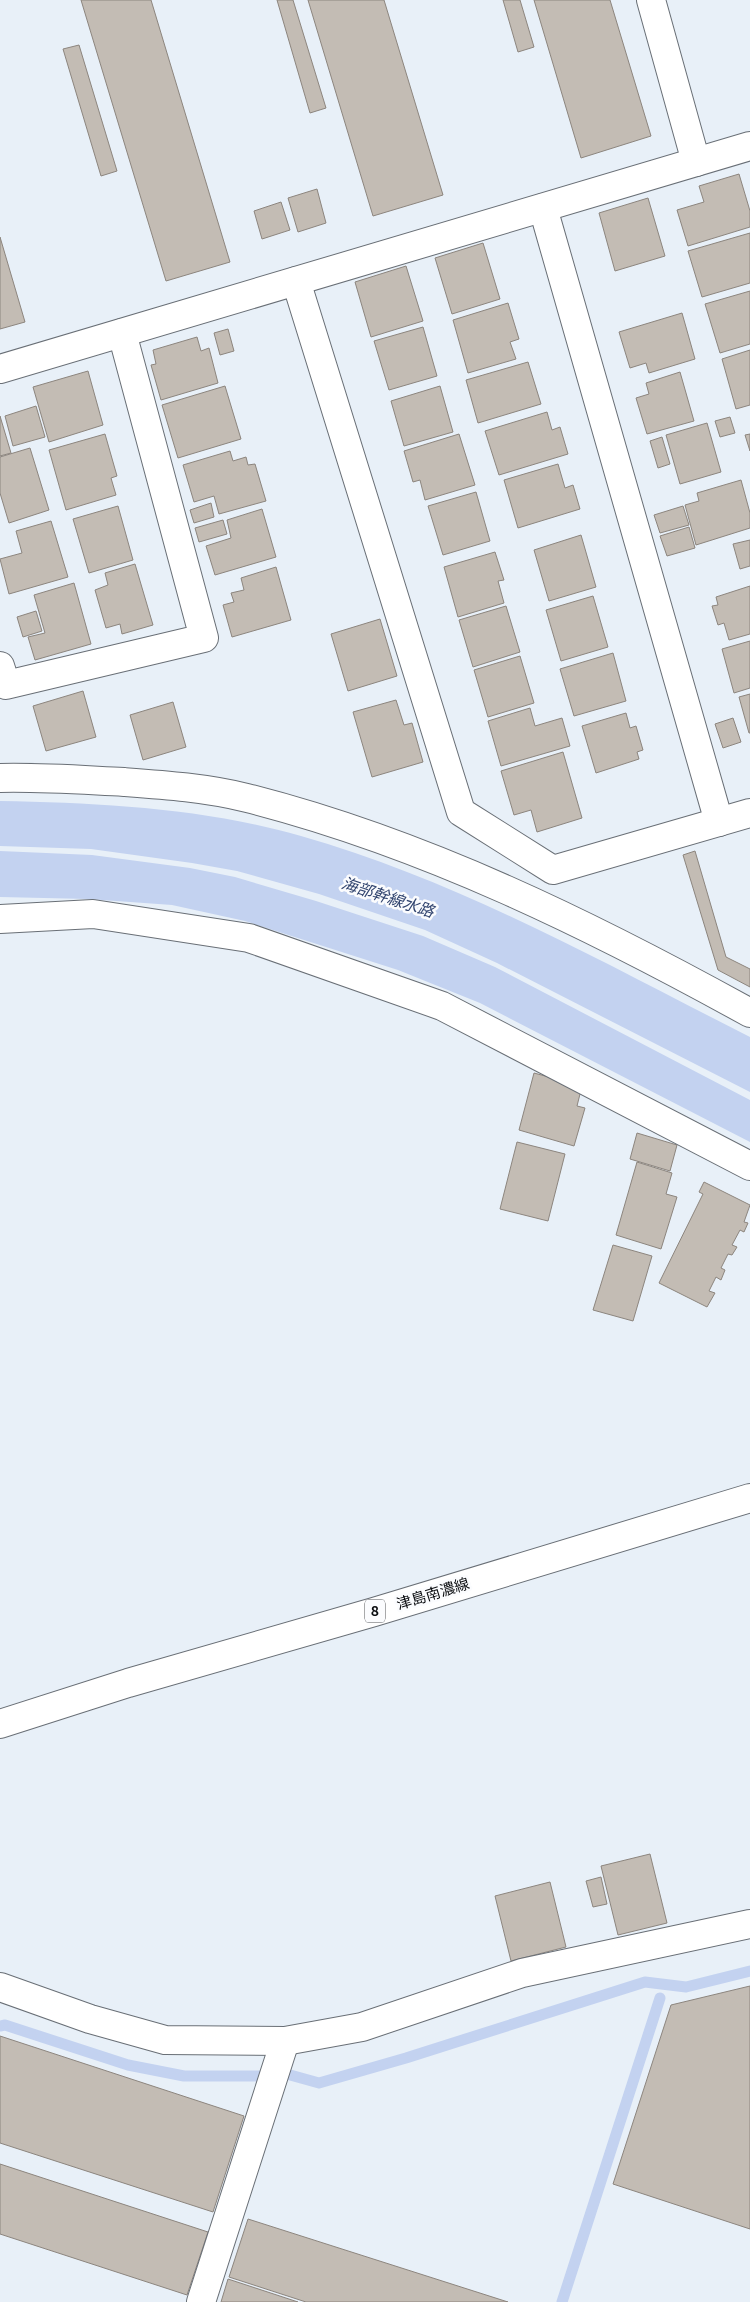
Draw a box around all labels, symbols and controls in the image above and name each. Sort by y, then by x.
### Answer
water label: 海部幹線水路 [339,870,440,923]
street label: 津島南濃線 [394,1572,472,1614]
road number: 8 [365,1600,385,1622]

